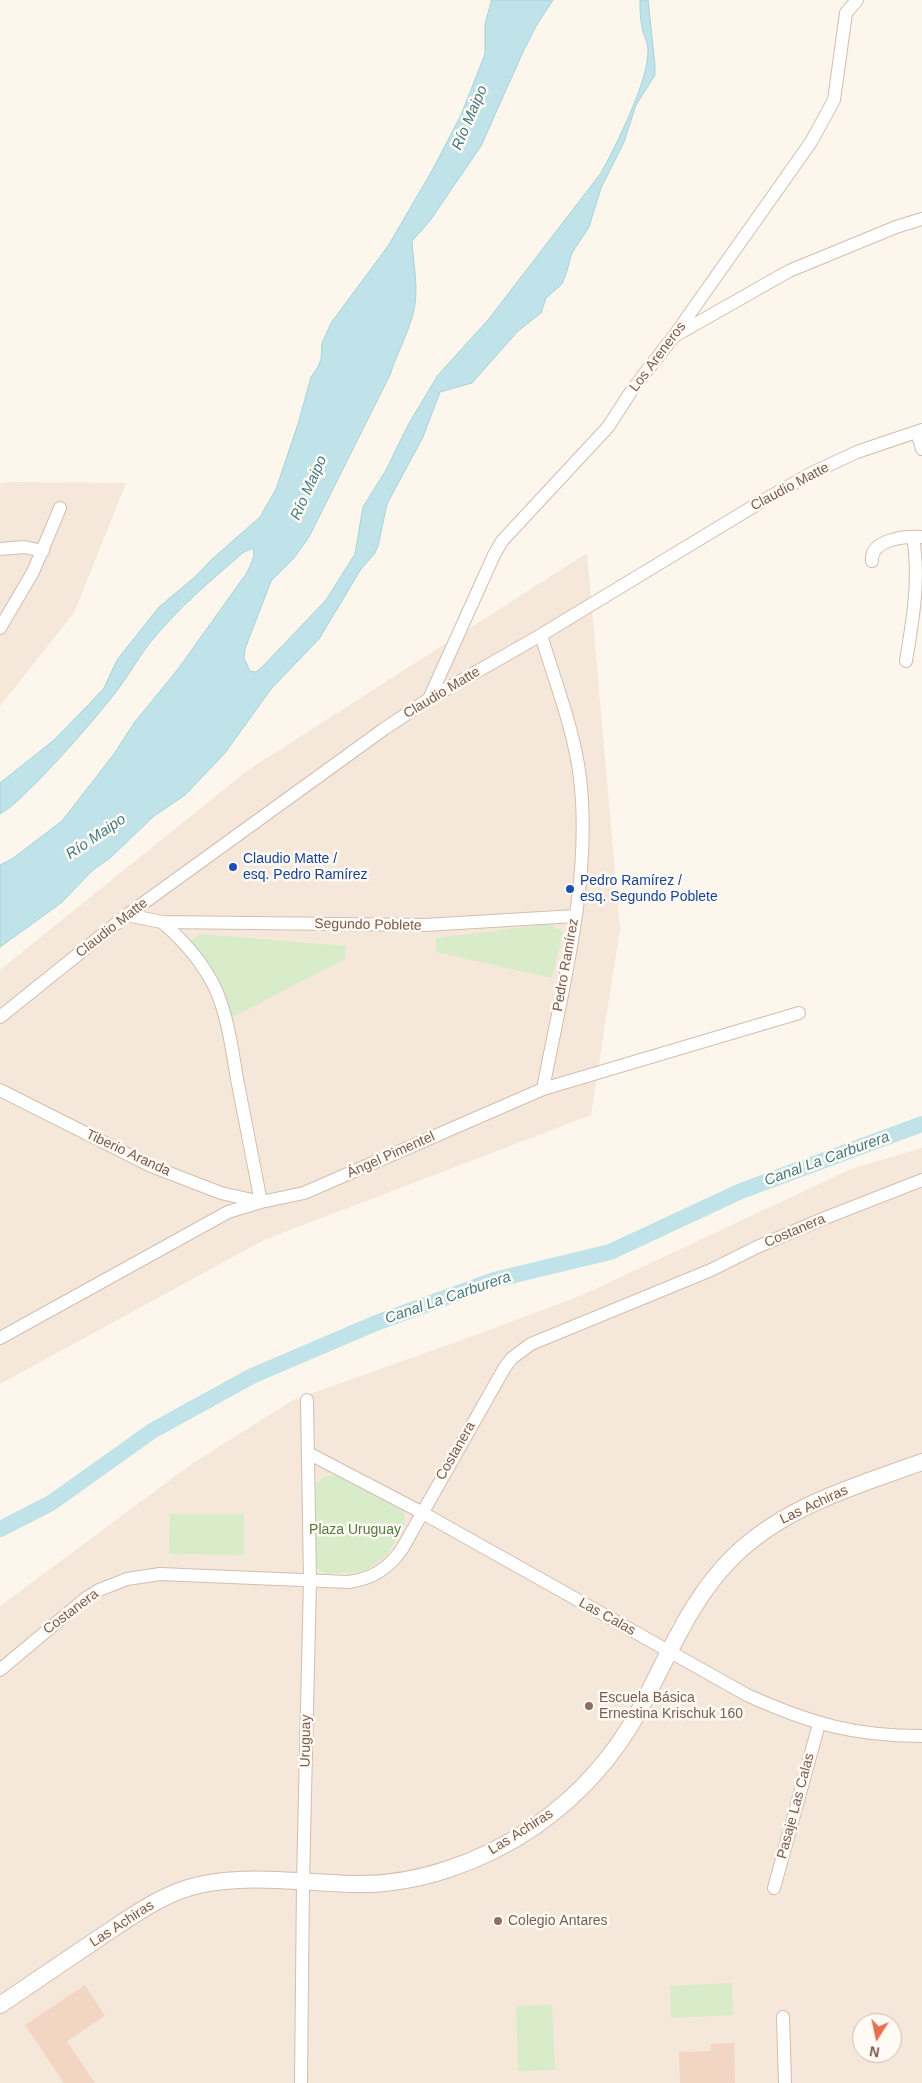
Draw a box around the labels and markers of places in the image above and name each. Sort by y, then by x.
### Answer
place label: Claudio Matte / esq. Pedro Ramírez [243,851,367,884]
marker: Claudio Matte / esq. Pedro Ramírez [227,861,239,873]
place label: Pedro Ramírez / esq. Segundo Poblete [580,873,718,906]
marker: Pedro Ramírez / esq. Segundo Poblete [564,883,576,895]
place label: Escuela Básica Ernestina Krischuk 160 [599,1690,743,1722]
marker: Escuela Básica Ernestina Krischuk 160 [583,1700,595,1712]
place label: Colegio Antares [508,1913,608,1929]
marker: Colegio Antares [492,1915,504,1927]

